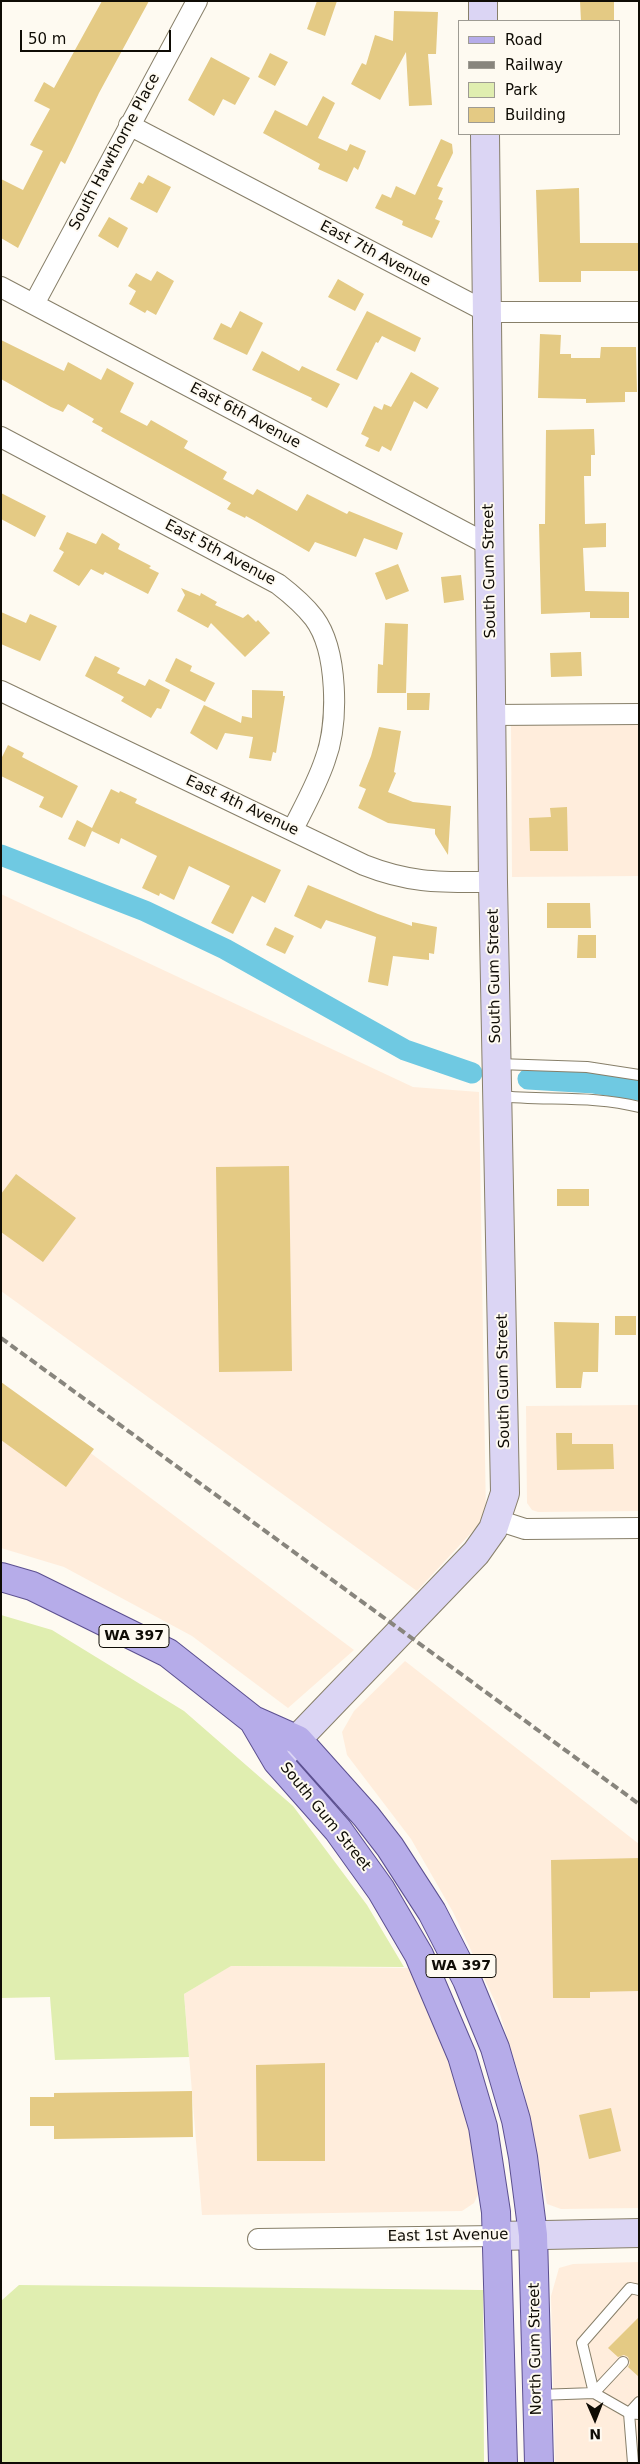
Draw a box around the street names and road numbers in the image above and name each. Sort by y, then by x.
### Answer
street label: South Hawthorne Place [66,71,164,233]
street label: East 7th Avenue [317,217,433,291]
street label: East 6th Avenue [187,379,303,453]
street label: South Gum Street [480,504,500,638]
street label: East 5th Avenue [162,516,278,590]
street label: East 4th Avenue [183,772,301,840]
street label: South Gum Street [485,909,505,1043]
street label: South Gum Street [494,1314,514,1448]
road number: WA 397 [99,1624,169,1648]
street label: South Gum Street [276,1759,374,1875]
road number: WA 397 [426,1954,496,1978]
street label: East 1st Avenue [387,2226,509,2246]
street label: North Gum Street [526,2282,546,2416]

